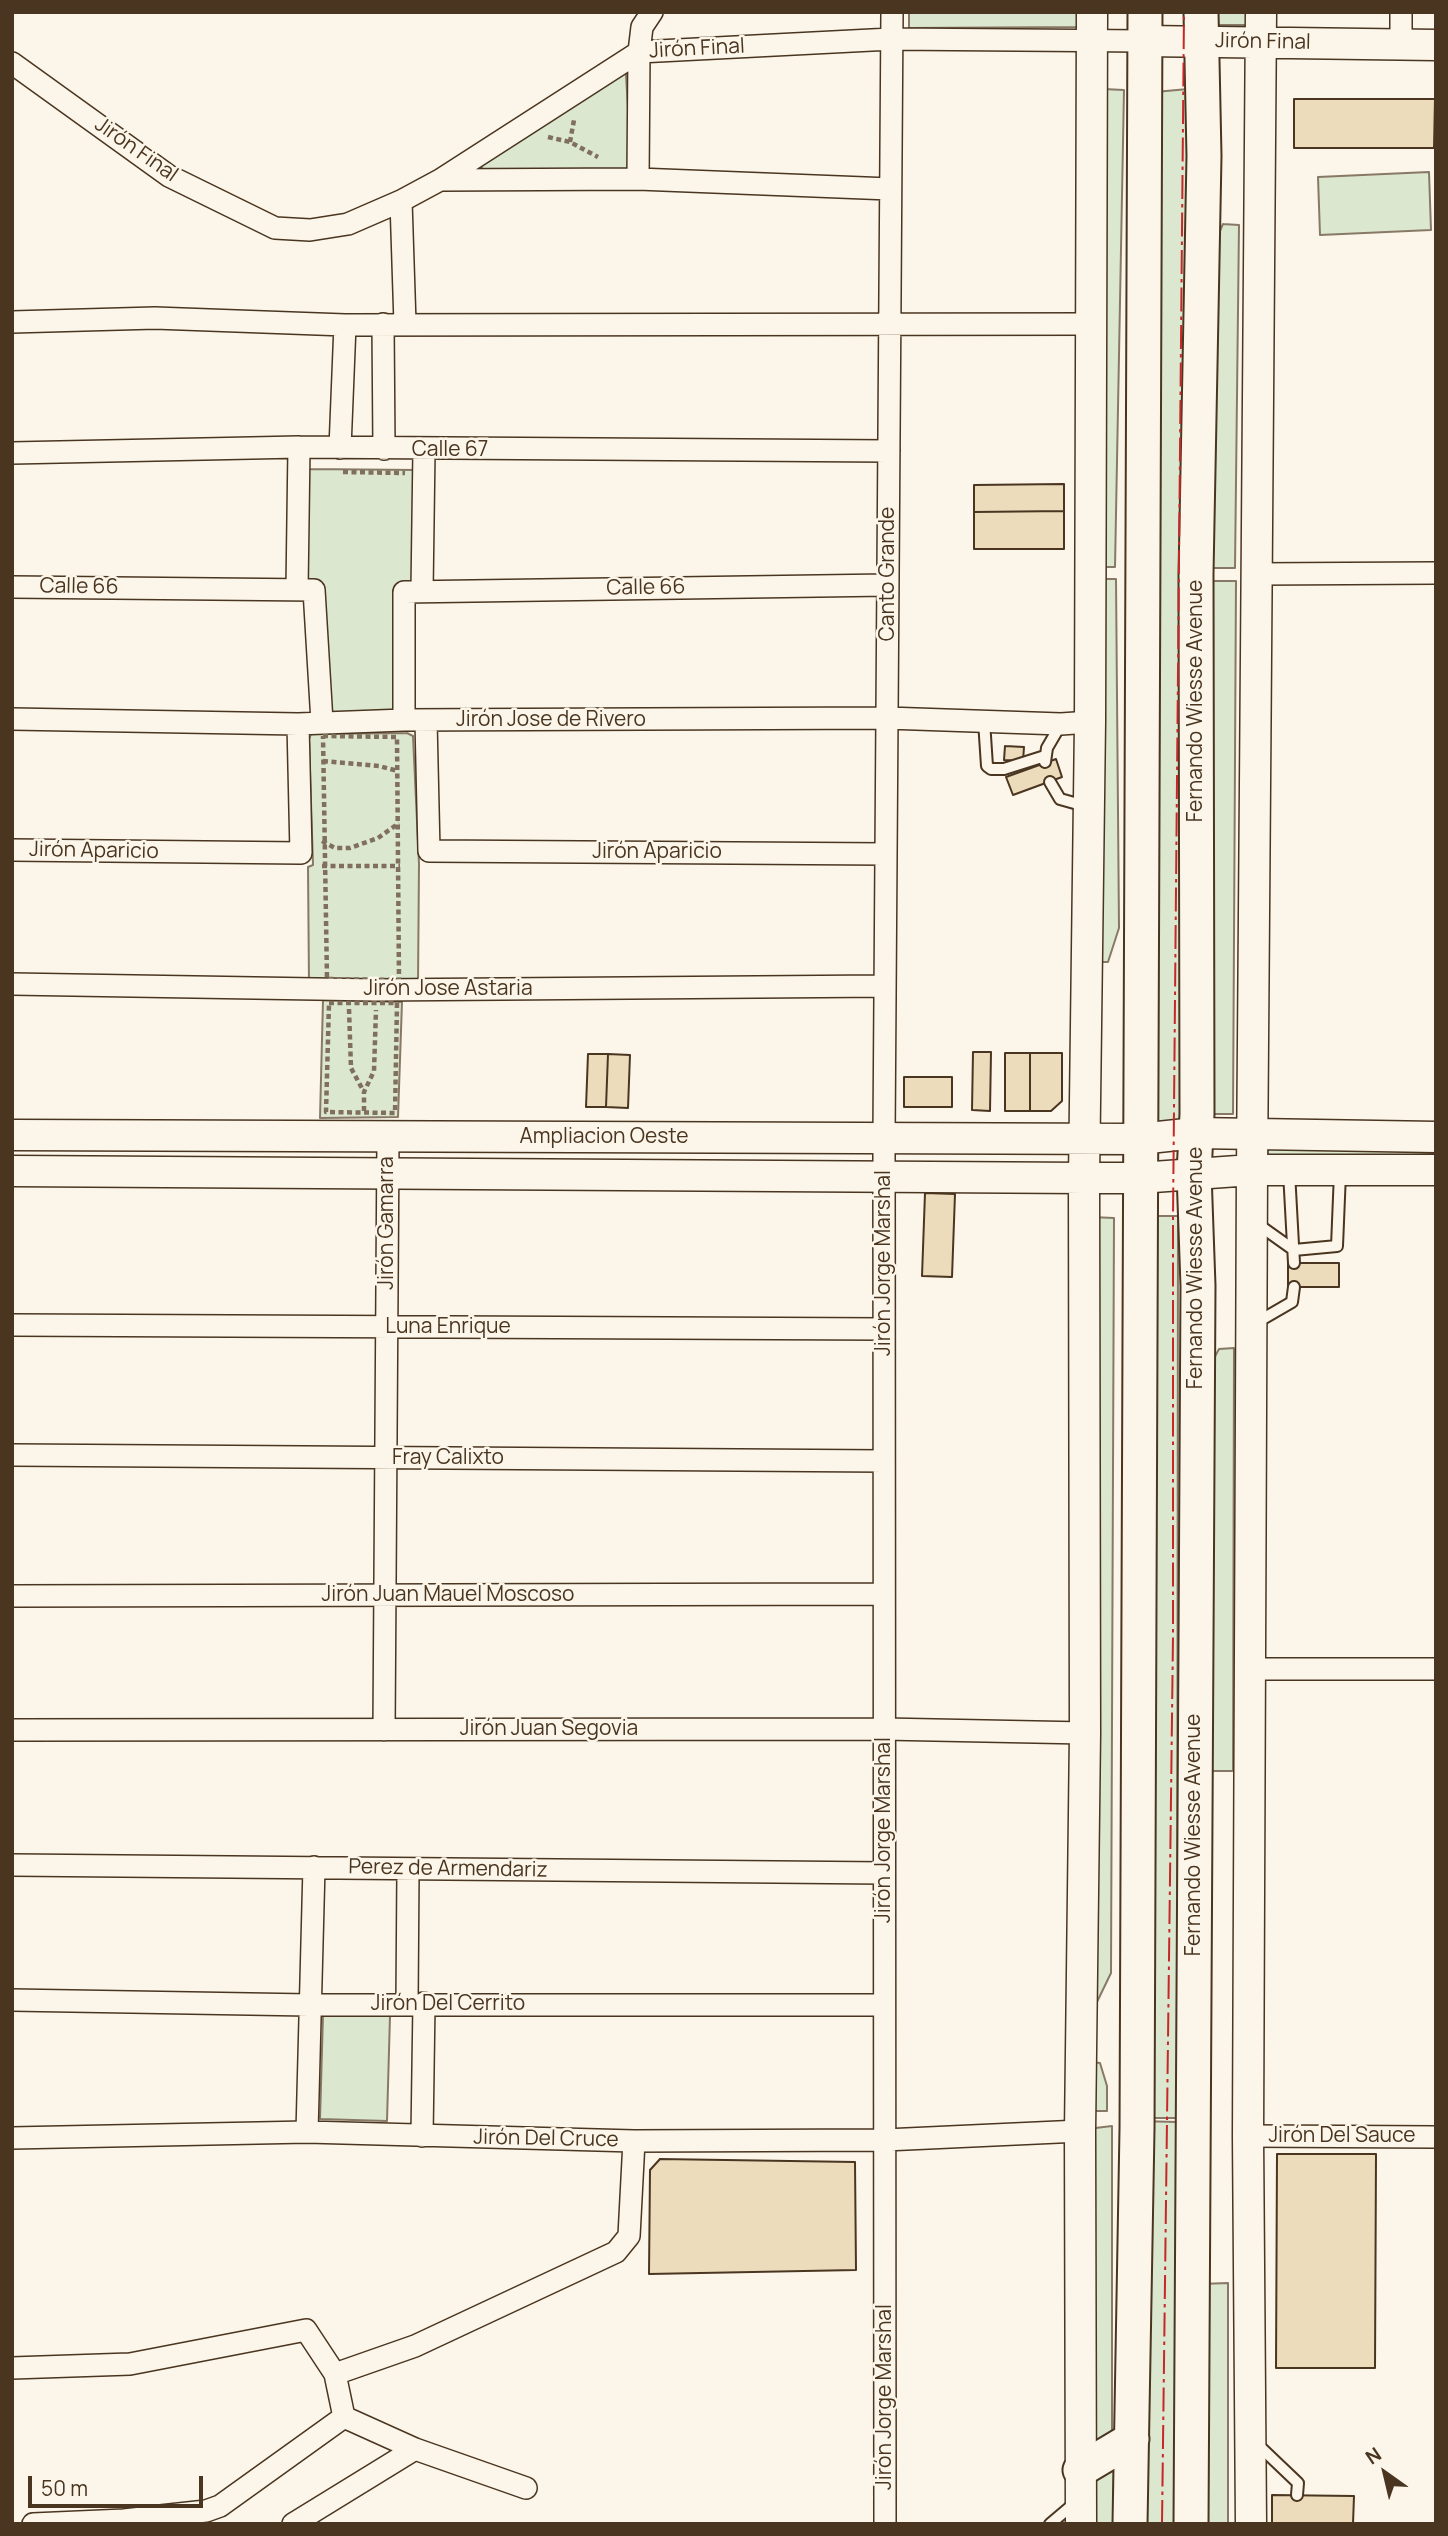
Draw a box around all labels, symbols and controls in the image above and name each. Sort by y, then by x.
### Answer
street label: Jirón Final [1215,29,1311,55]
street label: Jirón Final [649,34,745,64]
street label: Jirón Final [90,112,182,188]
street label: Calle 67 [412,437,488,463]
street label: Canto Grande [875,507,901,641]
street label: Calle 66 [39,574,119,600]
street label: Calle 66 [606,575,686,601]
street label: Fernando Wiesse Avenue [1183,580,1209,822]
street label: Jirón Jose de Rivero [456,707,646,733]
street label: Jirón Aparicio [29,837,159,865]
street label: Jirón Aparicio [592,839,722,865]
street label: Jirón Jose Astaria [363,976,533,1002]
street label: Ampliacion Oeste [519,1124,689,1150]
street label: Fernando Wiesse Avenue [1183,1147,1209,1389]
street label: Jirón Gamarra [374,1156,400,1290]
street label: Jirón Jorge Marshal [871,1170,897,1356]
street label: Luna Enrique [385,1314,511,1340]
street label: Fray Calixto [392,1445,504,1471]
street label: Jirón Juan Mauel Moscoso [322,1582,574,1608]
street label: Fernando Wiesse Avenue [1181,1714,1207,1956]
street label: Jirón Juan Segovia [460,1716,638,1742]
street label: Jirón Jorge Marshal [871,1737,897,1923]
street label: Perez de Armendariz [348,1855,548,1883]
street label: Jirón Del Cerrito [371,1991,525,2017]
street label: Jirón Del Sauce [1268,2123,1416,2149]
street label: Jirón Del Cruce [473,2125,619,2153]
street label: Jirón Jorge Marshal [872,2304,898,2490]
north arrow [1350,2438,1420,2508]
text: N [1360,2441,1386,2470]
scale bar [32,2462,206,2506]
text: 50 m [41,2474,88,2502]

